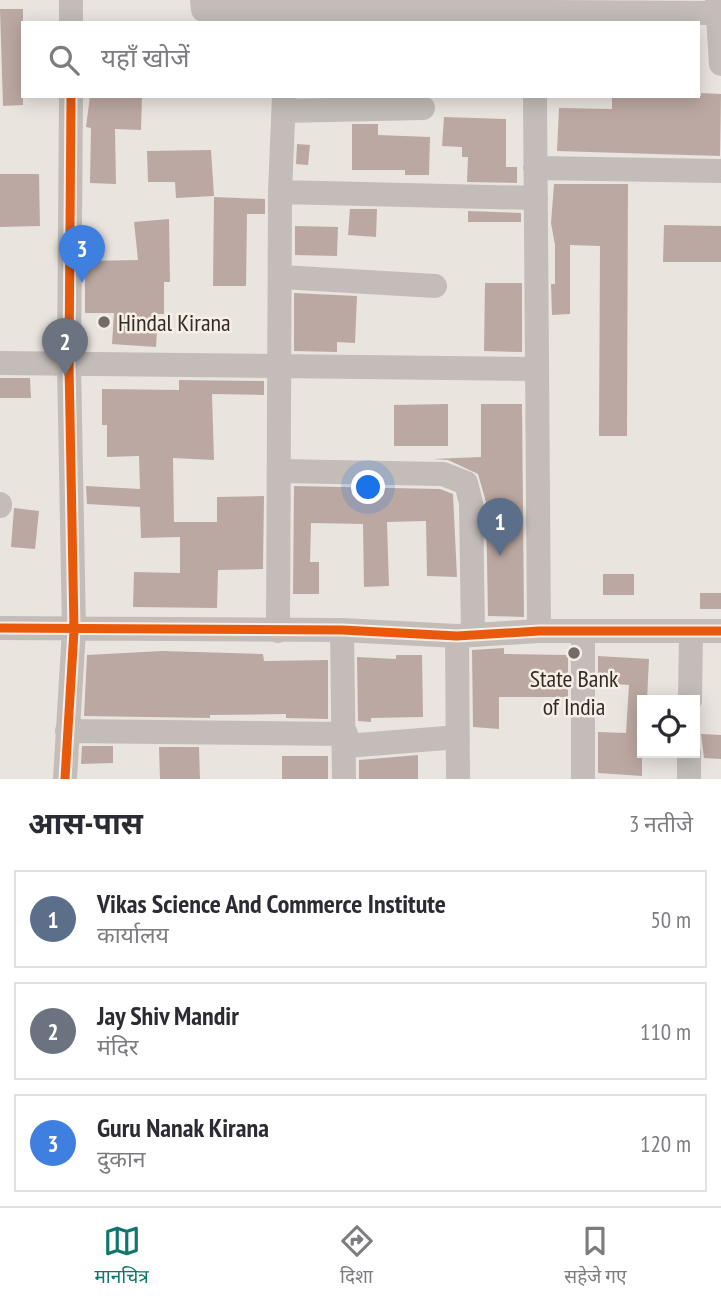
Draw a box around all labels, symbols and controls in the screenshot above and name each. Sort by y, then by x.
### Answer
search box [21,21,700,98]
icon: search [45,41,83,79]
text: यहाँ खोजें [101,41,189,74]
pin: 3 [59,225,105,283]
place label: Hindal Kirana [118,307,231,338]
marker: Hindal Kirana [96,314,112,330]
pin: 2 [42,318,88,376]
your location [351,470,385,504]
pin: 1 [477,498,523,556]
marker: State Bank of India [566,645,582,661]
place label: State Bank of India [530,663,619,722]
map controls [637,695,700,758]
button: locate [637,695,700,758]
text: आस-पास [28,803,143,842]
text: 3 नतीजे [629,809,693,838]
text: Vikas Science And Commerce Institute [97,887,446,920]
text: 1 [48,905,59,934]
text: 50 m [650,905,691,934]
text: कार्यालय [97,920,169,949]
text: Jay Shiv Mandir [97,999,239,1032]
text: 2 [48,1017,59,1046]
text: 110 m [640,1017,691,1046]
text: मंदिर [97,1032,138,1061]
text: Guru Nanak Kirana [97,1111,269,1144]
text: 3 [48,1129,59,1158]
text: 120 m [640,1129,691,1158]
text: दुकान [97,1144,146,1173]
tab: मानचित्र [94,1222,149,1291]
tab: दिशा [338,1222,376,1291]
tab: सहेजे गए [564,1222,627,1291]

